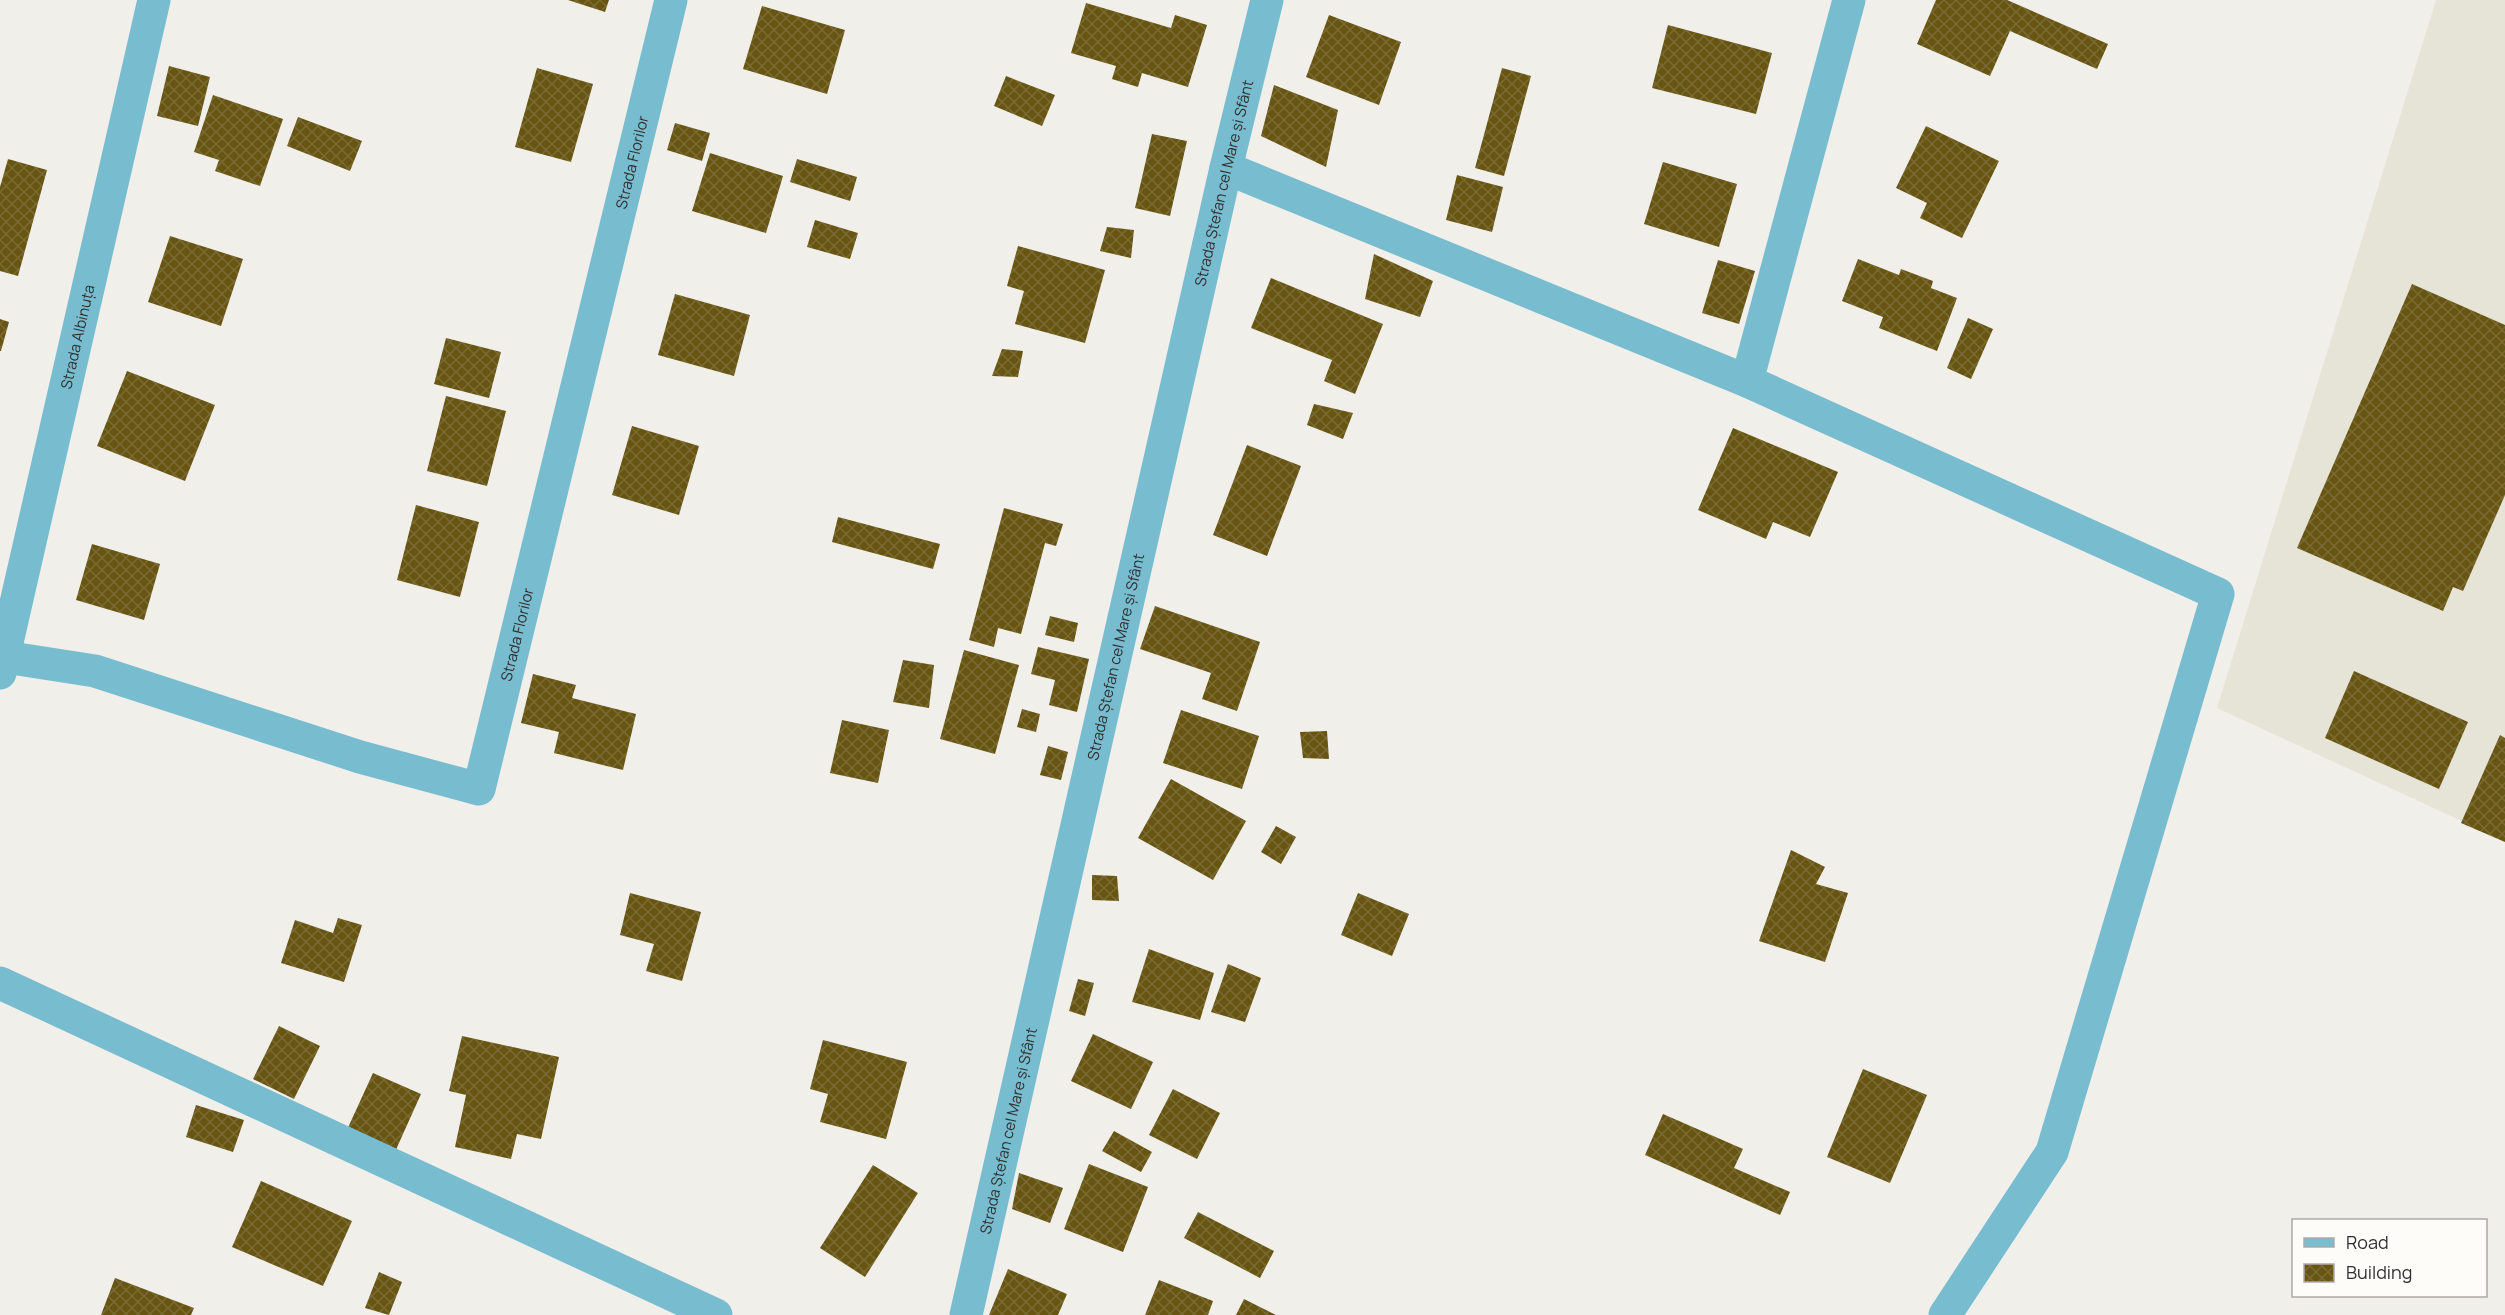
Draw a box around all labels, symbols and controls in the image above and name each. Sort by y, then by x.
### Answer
street label: Strada Ștefan cel Mare și Sfânt [1189,77,1258,288]
street label: Strada Florilor [610,113,653,211]
street label: Strada Albinuța [55,282,99,391]
street label: Strada Ștefan cel Mare și Sfânt [1082,551,1149,762]
street label: Strada Florilor [495,585,538,683]
street label: Strada Ștefan cel Mare și Sfânt [974,1025,1041,1236]
legend [2292,1219,2487,1297]
text: Road [2346,1230,2389,1254]
text: Building [2346,1260,2412,1284]

